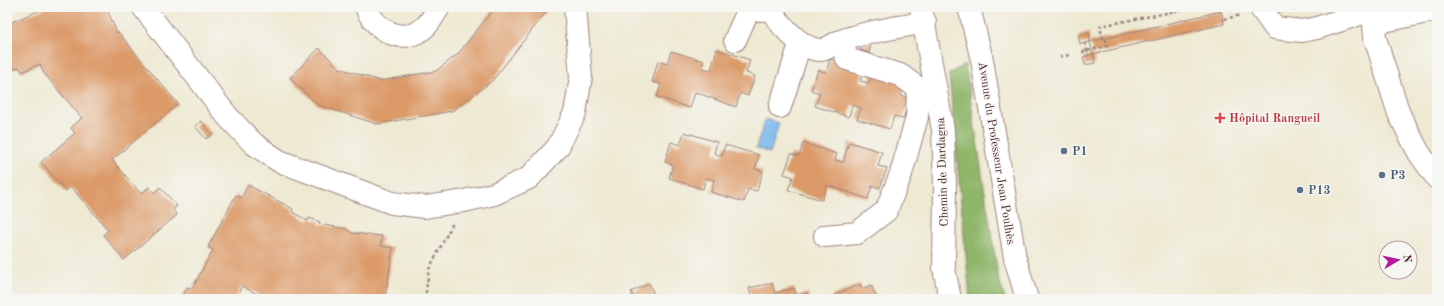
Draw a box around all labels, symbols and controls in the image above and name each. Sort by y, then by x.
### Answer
street label: Avenue du Professeur Jean Poulhès [976,61,1016,245]
marker: Hôpital Rangueil [1214,112,1226,124]
place label: Hôpital Rangueil [1229,113,1321,125]
street label: Chemin de Dardagna [935,117,951,227]
marker: P1 [1059,146,1069,156]
place label: P1 [1072,146,1087,158]
marker: P3 [1377,170,1387,180]
place label: P3 [1390,170,1405,182]
marker: P13 [1295,185,1305,195]
place label: P13 [1308,185,1330,197]
north arrow [1378,240,1418,280]
text: N [1400,254,1413,264]

